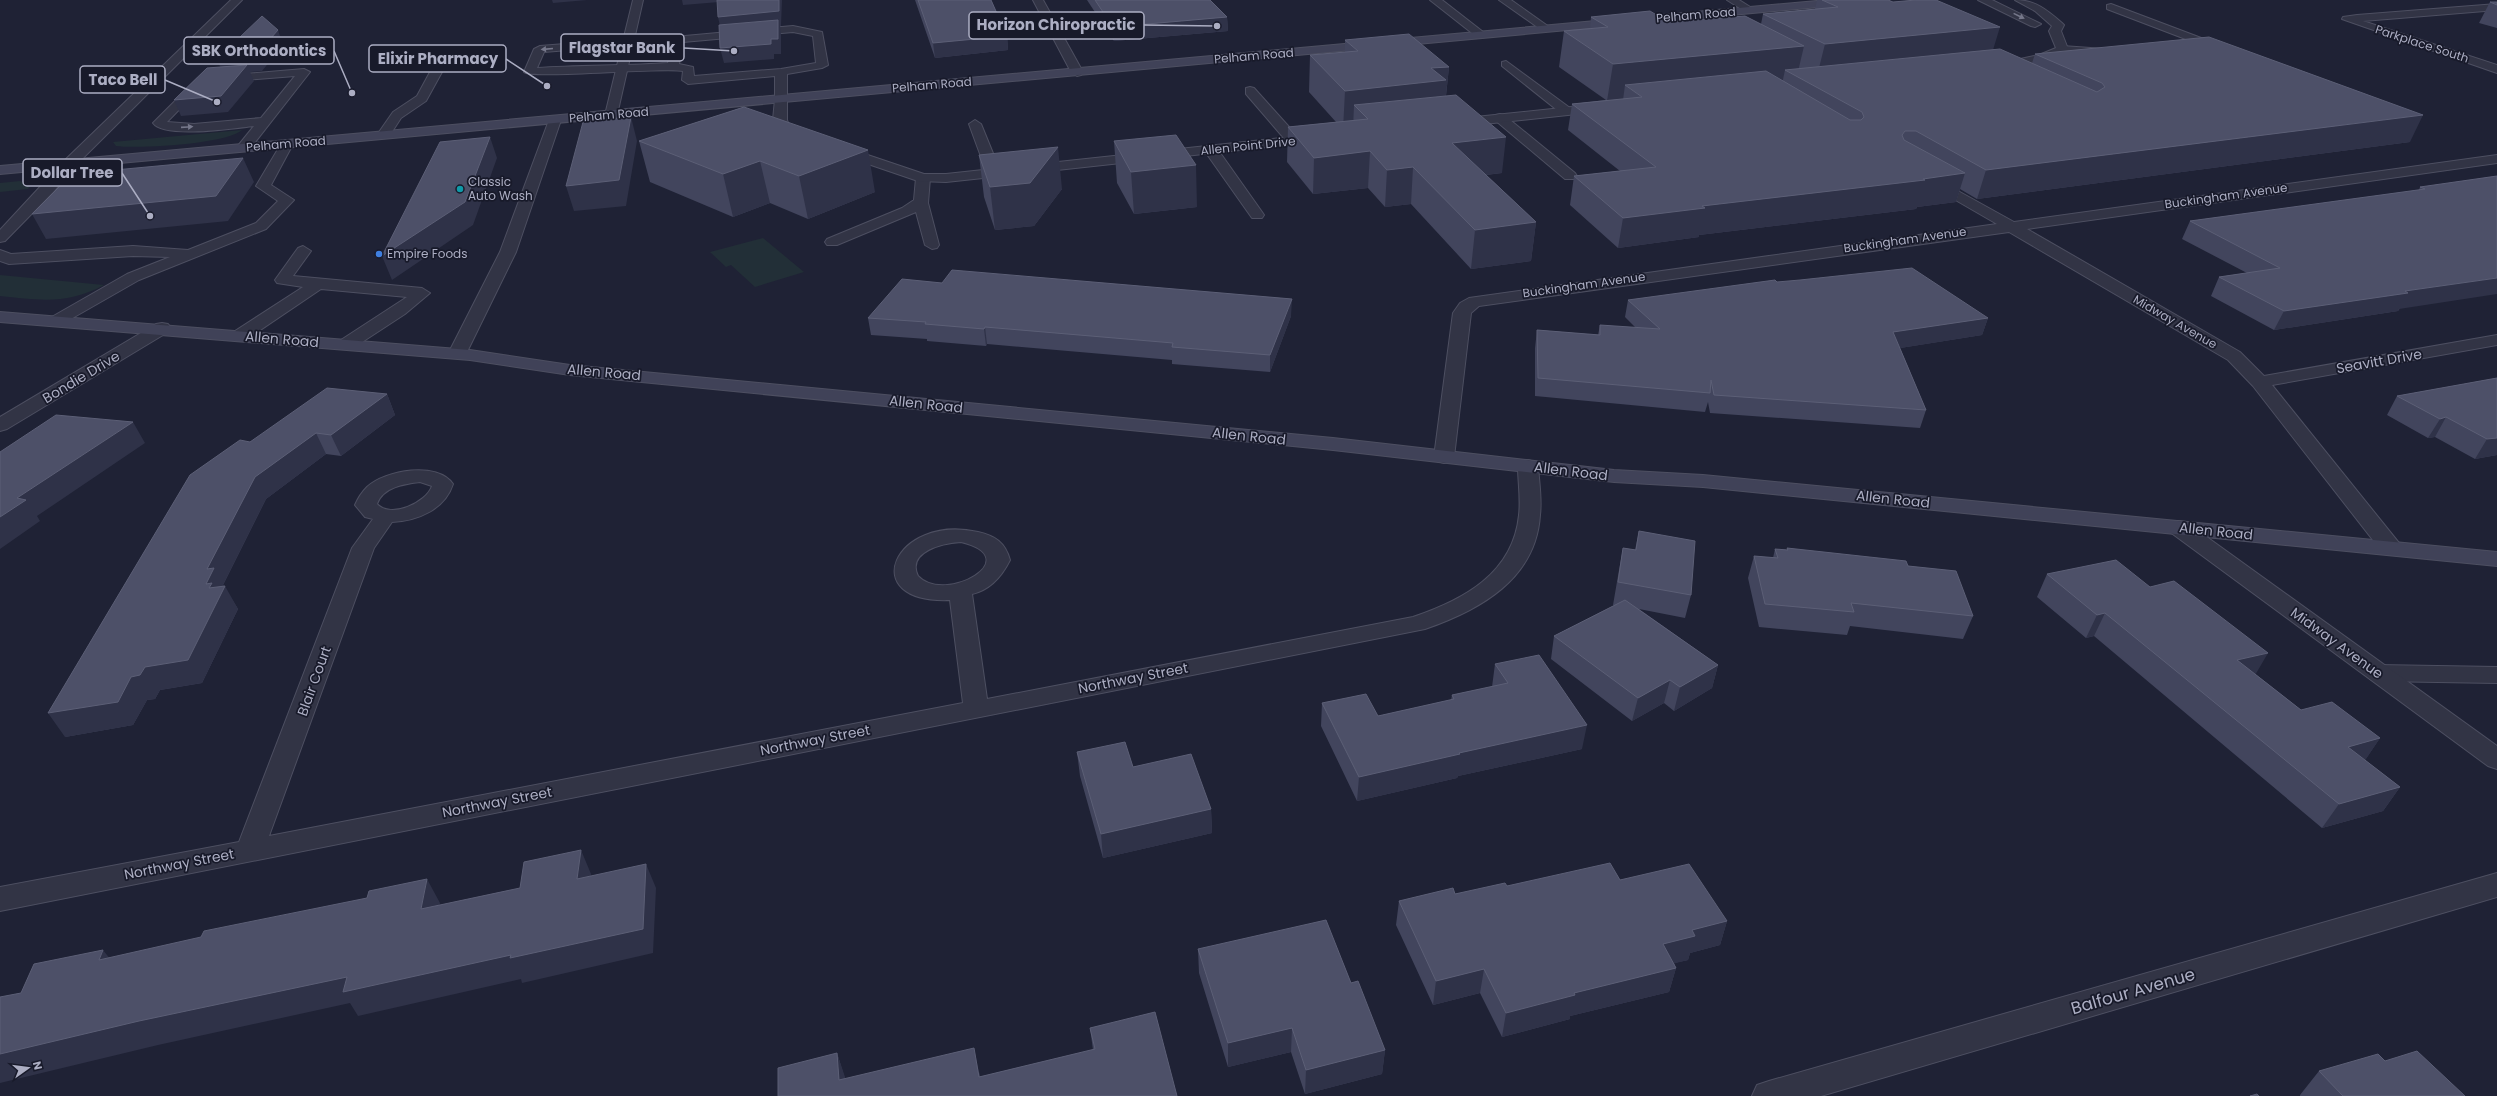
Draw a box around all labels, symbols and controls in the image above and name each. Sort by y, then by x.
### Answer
street label: Pelham Road [1655,3,1736,26]
callout: Horizon Chiropractic [969,12,1144,39]
one-way arrow [2013,13,2024,19]
text: Horizon Chiropractic [976,14,1136,35]
street label: Parkplace South [2373,20,2471,67]
callout: Flagstar Bank [561,34,684,61]
callout: SBK Orthodontics [184,37,334,64]
text: Flagstar Bank [569,37,676,58]
text: SBK Orthodontics [192,40,326,61]
street label: Pelham Road [1213,44,1294,67]
callout: Elixir Pharmacy [369,45,506,72]
one-way arrow [541,45,554,52]
text: Elixir Pharmacy [378,48,499,69]
callout: Taco Bell [80,66,165,93]
text: Taco Bell [89,69,157,90]
street label: Pelham Road [891,73,972,96]
street label: Pelham Road [568,103,649,126]
one-way arrow [181,124,193,130]
street label: Pelham Road [245,132,326,155]
street label: Allen Point Drive [1200,132,1296,159]
callout: Dollar Tree [23,159,122,186]
text: Dollar Tree [31,162,113,183]
place label: Classic Auto Wash [468,173,533,204]
street label: Buckingham Avenue [2164,178,2288,213]
marker: Classic Auto Wash [455,184,465,194]
street label: Buckingham Avenue [1843,222,1967,257]
place label: Empire Foods [387,245,468,262]
marker: Empire Foods [374,249,384,259]
street label: Buckingham Avenue [1522,267,1646,302]
street label: Midway Avenue [2130,291,2220,353]
street label: Allen Road [244,326,320,352]
street label: Seavitt Drive [2335,344,2424,378]
street label: Bondie Drive [39,346,124,408]
street label: Allen Road [566,359,642,385]
street label: Allen Road [888,390,964,418]
street label: Allen Road [1211,422,1287,450]
street label: Allen Road [1533,457,1609,485]
street label: Allen Road [1855,485,1931,513]
street label: Allen Road [2178,517,2254,545]
street label: Midway Avenue [2287,603,2388,684]
street label: Blair Court [292,643,336,719]
street label: Northway Street [1076,658,1190,698]
street label: Northway Street [758,720,872,760]
street label: Northway Street [440,782,554,822]
street label: Northway Street [122,844,236,884]
street label: Balfour Avenue [2068,962,2198,1020]
north arrow [8,1048,48,1088]
text: N [29,1060,46,1072]

